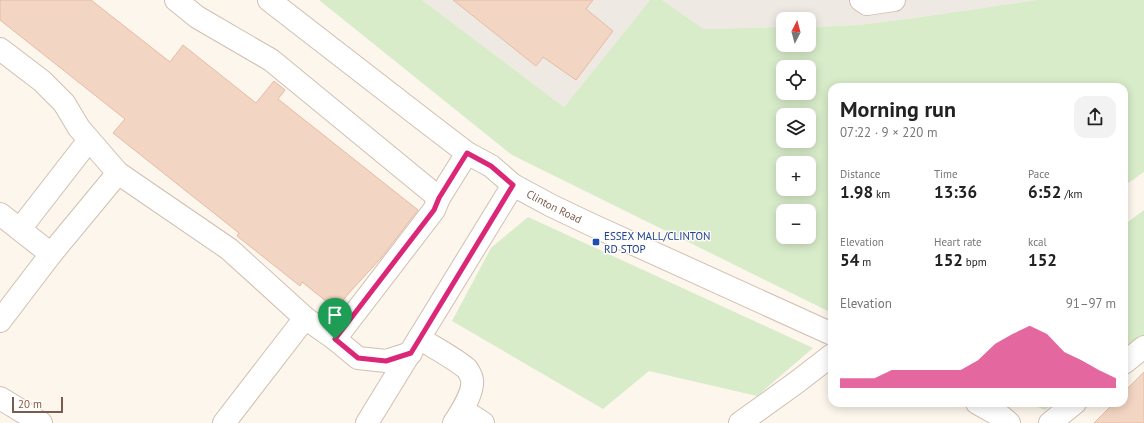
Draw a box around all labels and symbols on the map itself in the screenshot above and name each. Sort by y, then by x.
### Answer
north arrow [776,12,816,52]
street label: Clinton Road [524,187,584,226]
place label: ESSEX MALL/CLINTON RD STOP [604,229,710,256]
marker: ESSEX MALL/CLINTON RD STOP [591,237,601,247]
pin [318,298,352,339]
scale bar [12,395,63,414]

